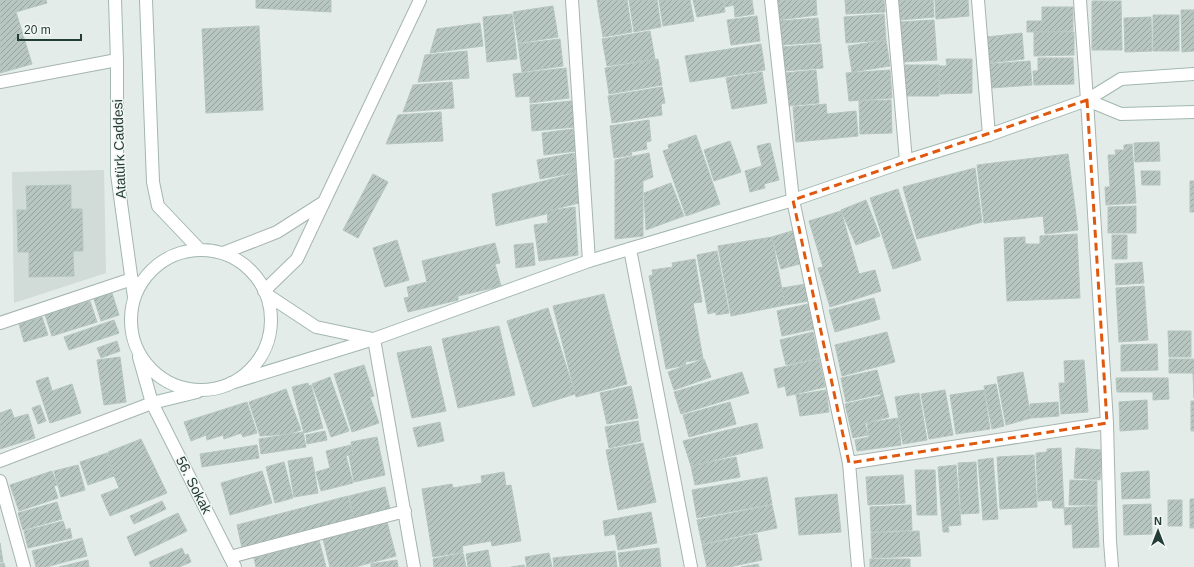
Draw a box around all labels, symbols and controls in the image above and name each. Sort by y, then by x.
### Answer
scale bar [18,16,81,42]
text: 20 m [24,23,51,37]
street label: Atatürk Caddesi [109,99,129,199]
street label: 56. Sokak [173,454,216,517]
north arrow [1138,511,1178,551]
text: N [1154,515,1162,527]

